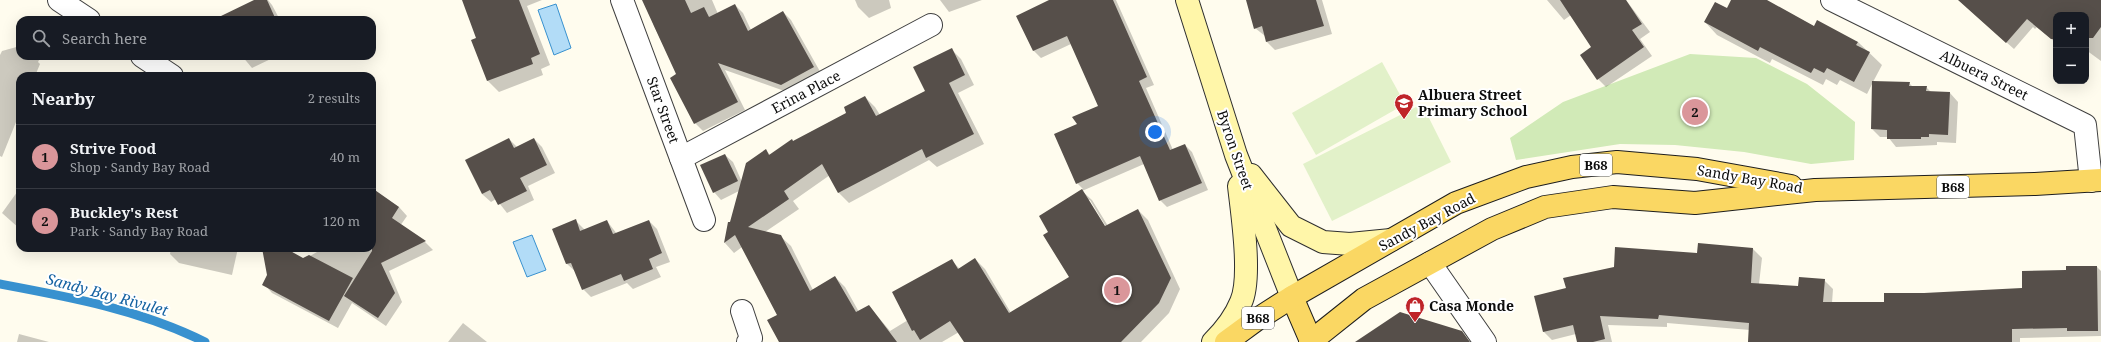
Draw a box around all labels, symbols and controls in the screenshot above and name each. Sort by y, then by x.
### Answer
map controls [2053,12,2089,84]
button: + [2053,12,2089,48]
search box [16,16,376,60]
icon: search [30,27,52,49]
text: Search here [62,28,147,48]
street label: Albuera Street [1937,45,2032,104]
button: − [2053,48,2089,84]
street label: Erina Place [768,65,844,118]
street label: Star Street [643,74,684,146]
place label: Albuera Street Primary School [1418,85,1527,120]
text: Nearby [32,87,95,110]
text: 2 results [308,89,360,107]
school or university icon: Albuera Street Primary School [1393,92,1415,120]
pin: 2 [1682,97,1708,127]
street label: Byron Street [1213,107,1258,192]
your location [1145,122,1165,142]
text: Strive Food [70,138,156,158]
text: 1 [41,148,49,166]
text: 40 m [330,148,360,166]
road number: B68 [1580,154,1612,176]
text: Shop · Sandy Bay Road [70,158,210,176]
street label: Sandy Bay Road [1696,160,1805,197]
road number: B68 [1937,176,1969,198]
street label: Sandy Bay Road [1375,188,1479,255]
text: Buckley's Rest [70,202,178,222]
text: 2 [41,212,49,230]
text: 120 m [323,212,360,230]
text: Park · Sandy Bay Road [70,222,208,240]
water label: Sandy Bay Rivulet [44,268,171,320]
pin: 1 [1104,275,1130,305]
shop icon: Casa Monde [1404,295,1426,323]
place label: Casa Monde [1429,296,1514,315]
road number: B68 [1242,307,1274,329]

